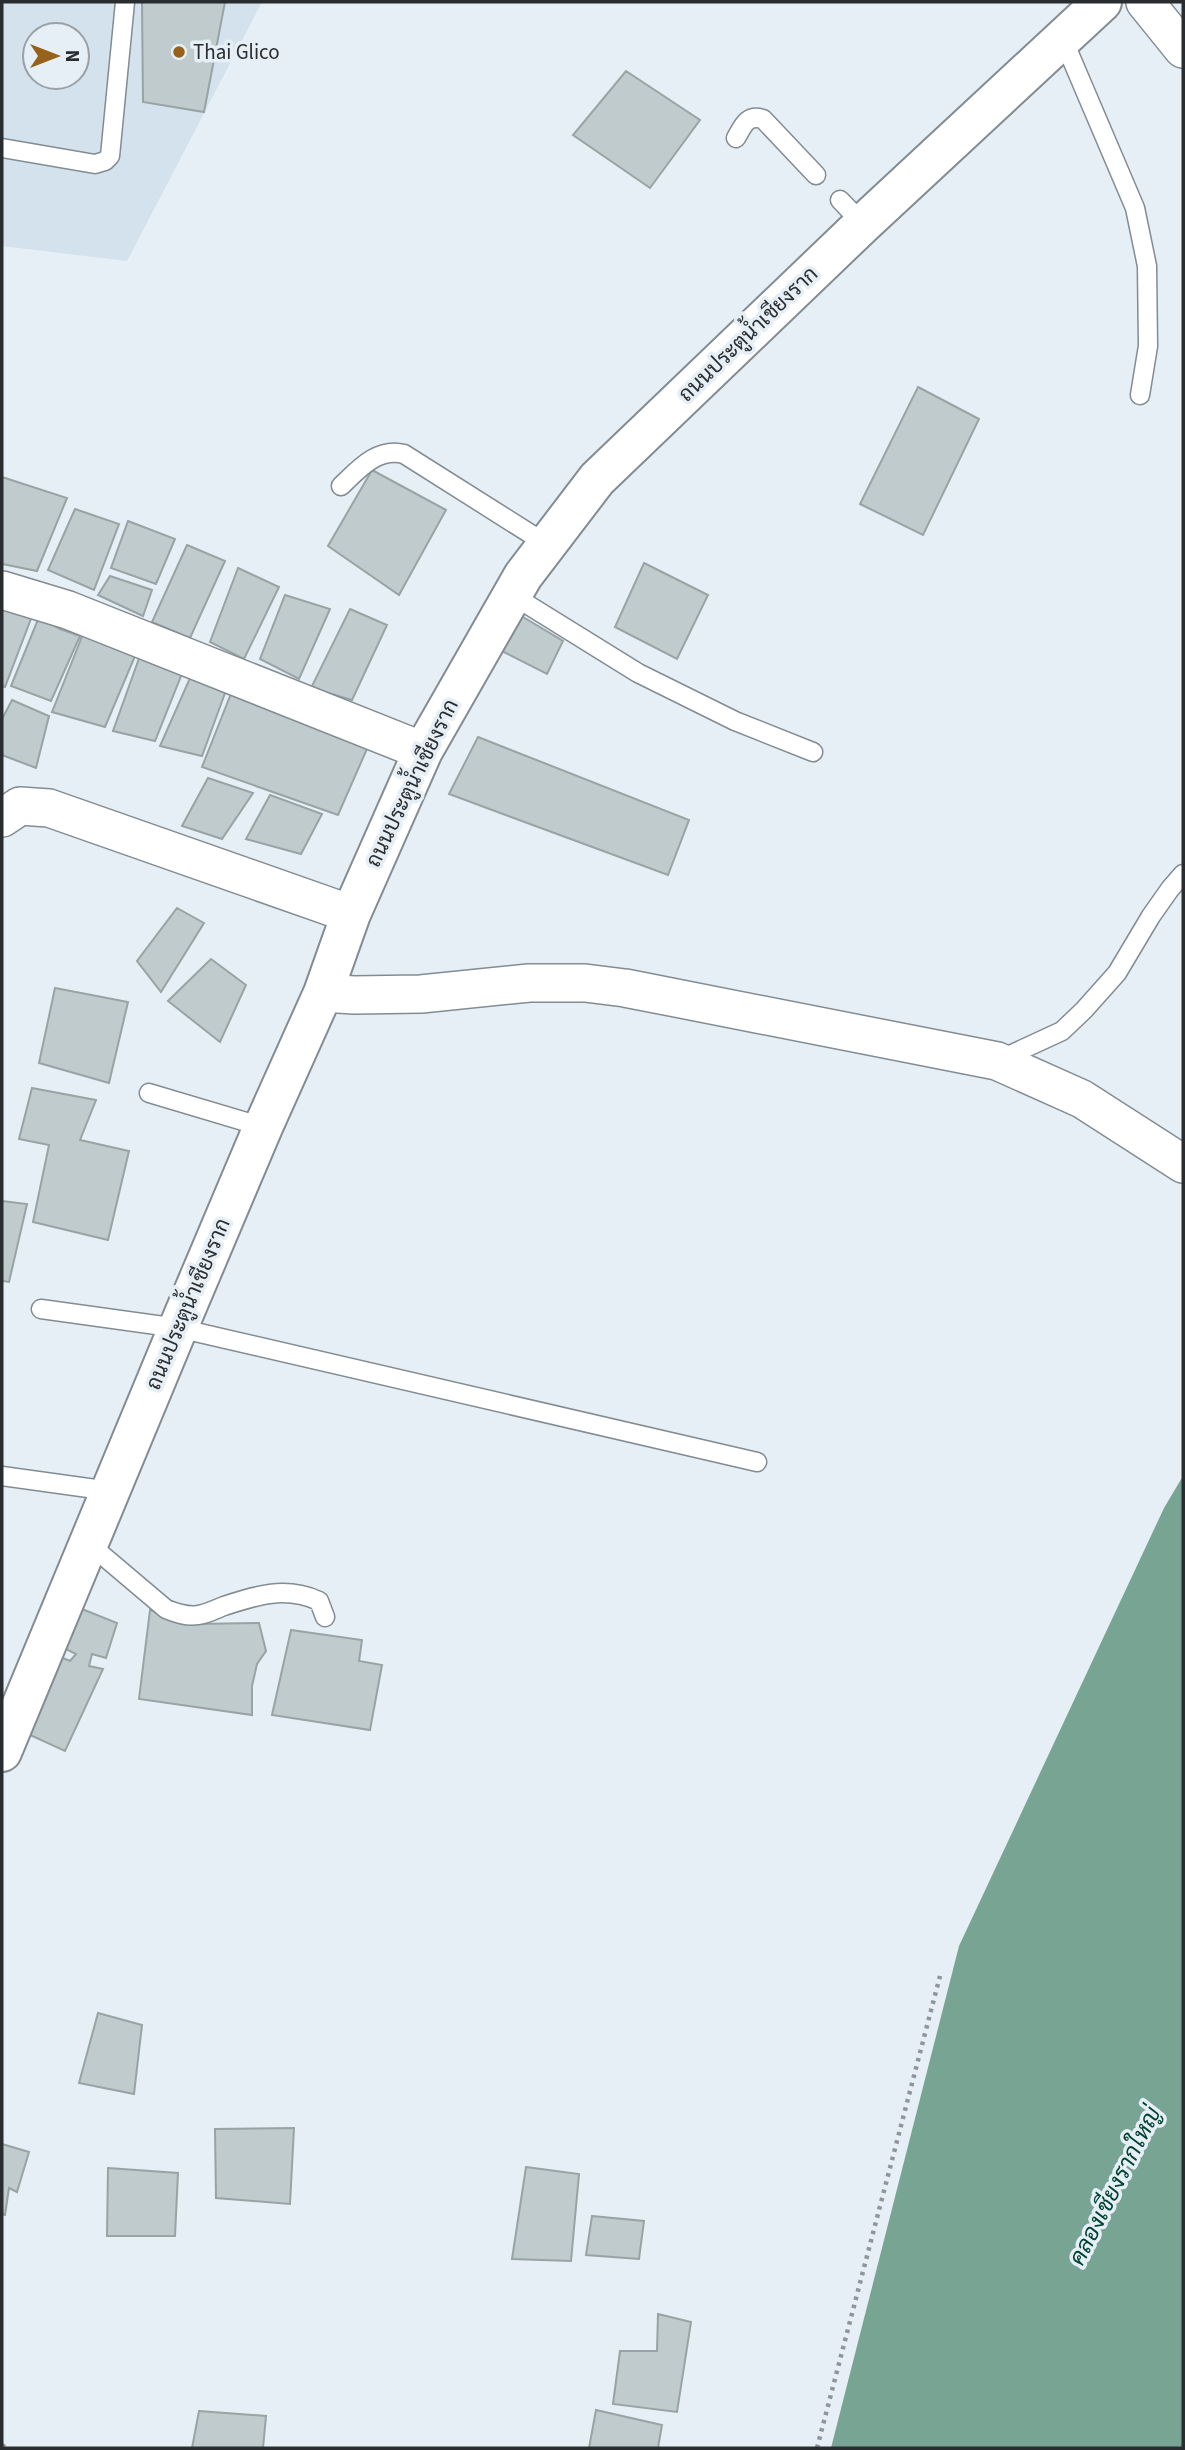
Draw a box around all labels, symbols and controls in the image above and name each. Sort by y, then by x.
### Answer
north arrow [21,21,91,91]
place label: Thai Glico [193,37,280,67]
marker: Thai Glico [171,44,187,60]
text: N [58,50,85,62]
street label: ถนนประตูน้ำเชียงราก [669,257,824,409]
street label: ถนนประตูน้ำเชียงราก [356,693,466,872]
street label: ถนนประตูน้ำเชียงราก [136,1212,238,1394]
water label: คลองเชียงรากใหญ่ [1061,2100,1170,2271]

